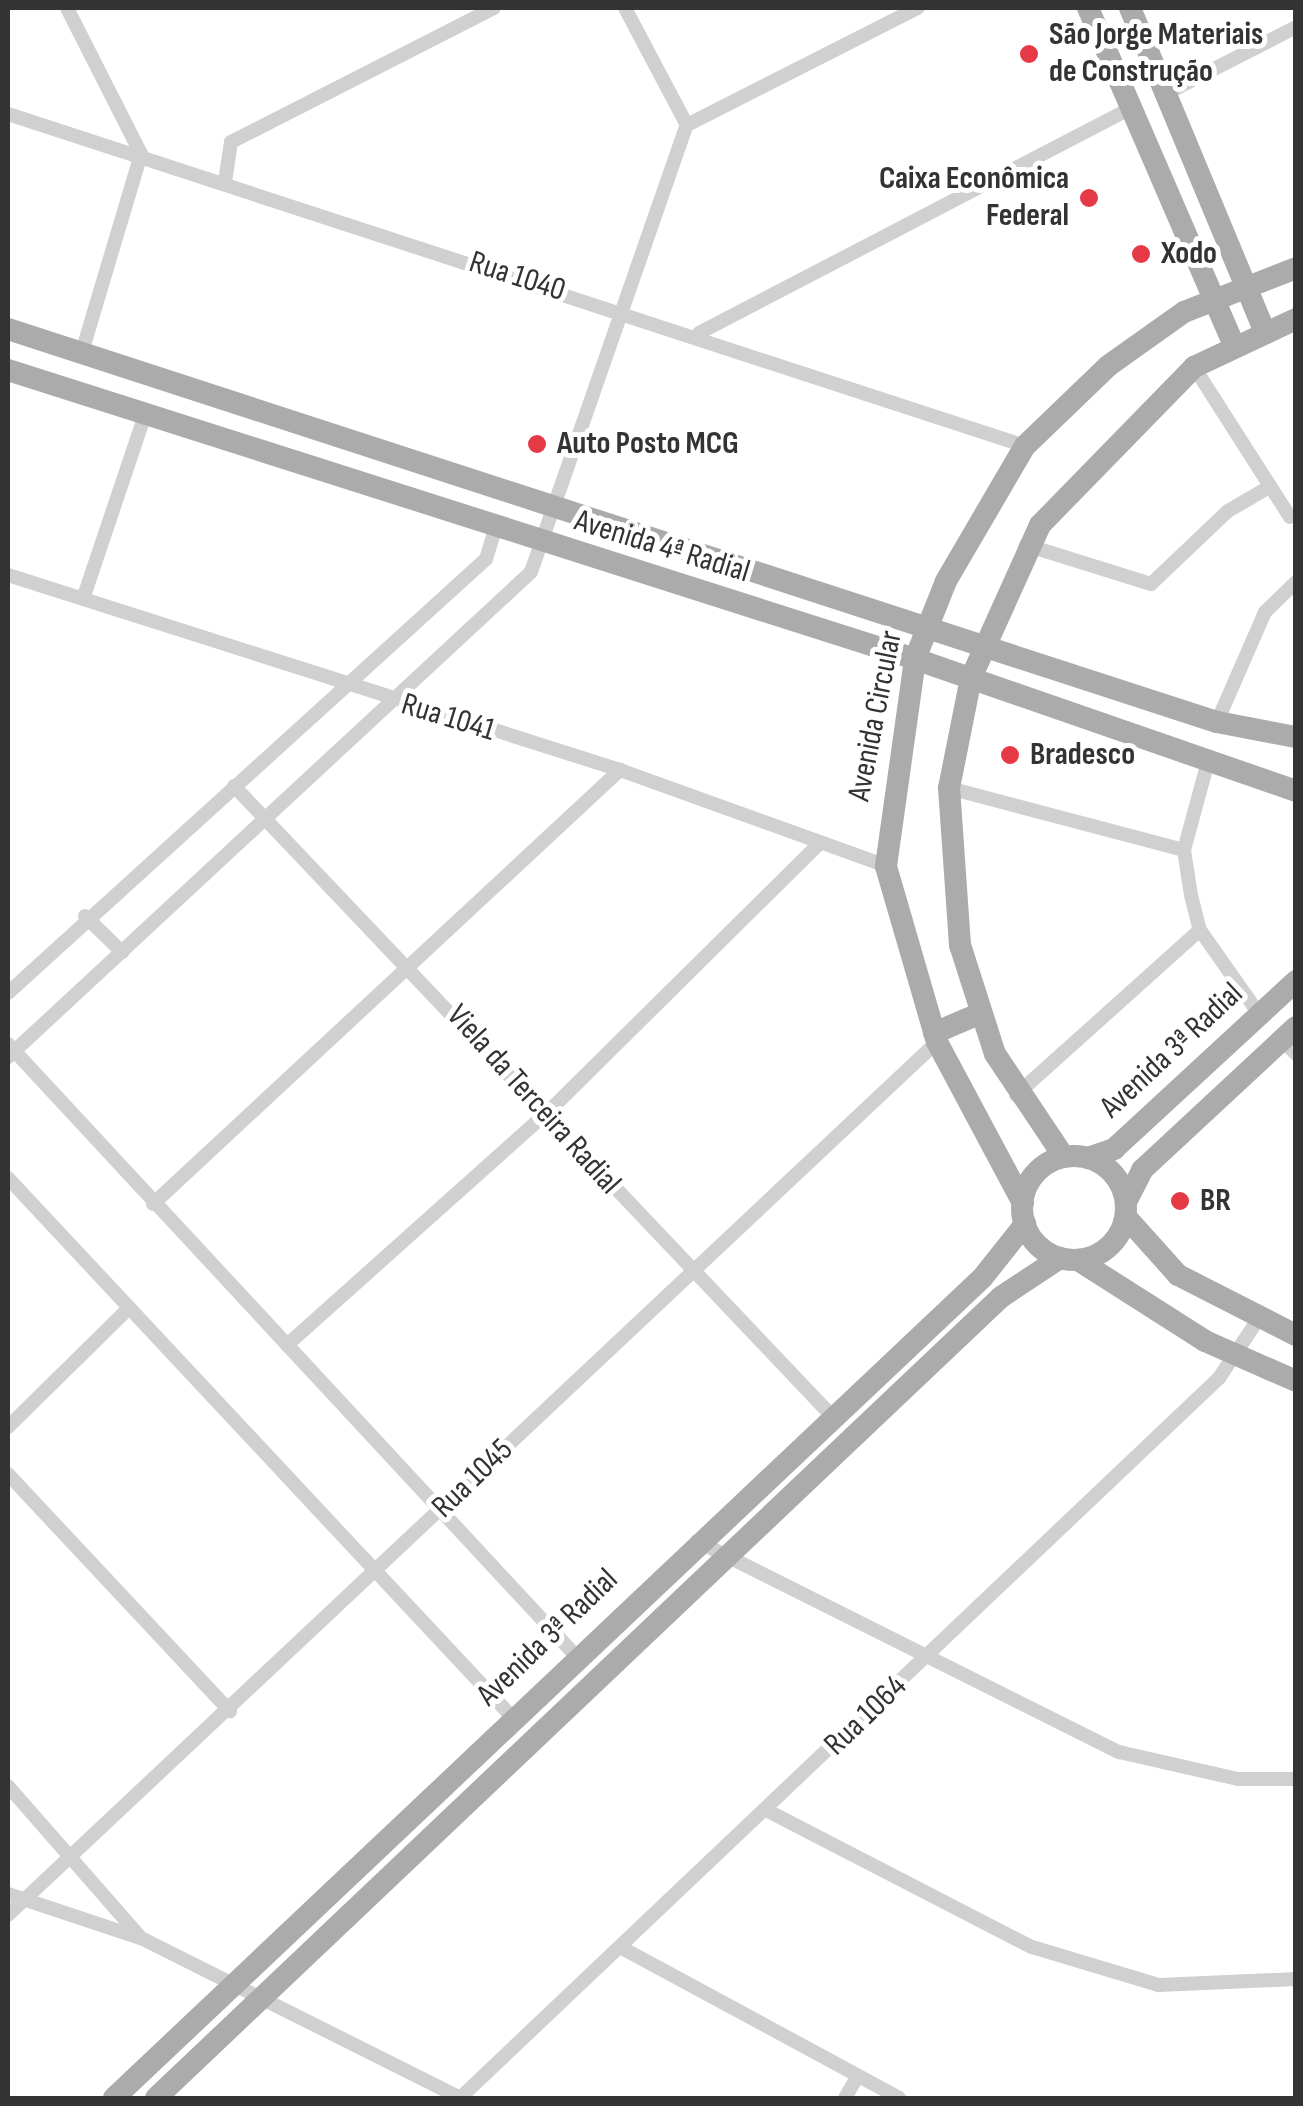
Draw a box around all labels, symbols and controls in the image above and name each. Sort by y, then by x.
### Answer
place label: São Jorge Materiais de Construção [1049,17,1263,92]
marker: São Jorge Materiais de Construção [1018,43,1040,65]
place label: Caixa Econômica Federal [879,161,1069,236]
marker: Caixa Econômica Federal [1078,187,1100,209]
place label: Xodo [1161,235,1217,273]
street label: Rua 1040 [464,243,570,311]
marker: Xodo [1130,243,1152,265]
place label: Auto Posto MCG [557,425,739,463]
marker: Auto Posto MCG [526,433,548,455]
street label: Avenida 4ª Radial [570,502,754,592]
street label: Avenida Circular [841,628,911,804]
street label: Rua 1041 [397,686,499,750]
place label: Bradesco [1030,736,1135,774]
marker: Bradesco [999,744,1021,766]
street label: Avenida 3ª Radial [1093,975,1251,1127]
street label: Viela da Terceira Radial [438,997,628,1203]
place label: BR [1200,1182,1231,1220]
marker: BR [1169,1190,1191,1212]
street label: Rua 1045 [425,1431,521,1527]
street label: Avenida 3ª Radial [470,1561,626,1715]
street label: Rua 1064 [817,1668,915,1764]

